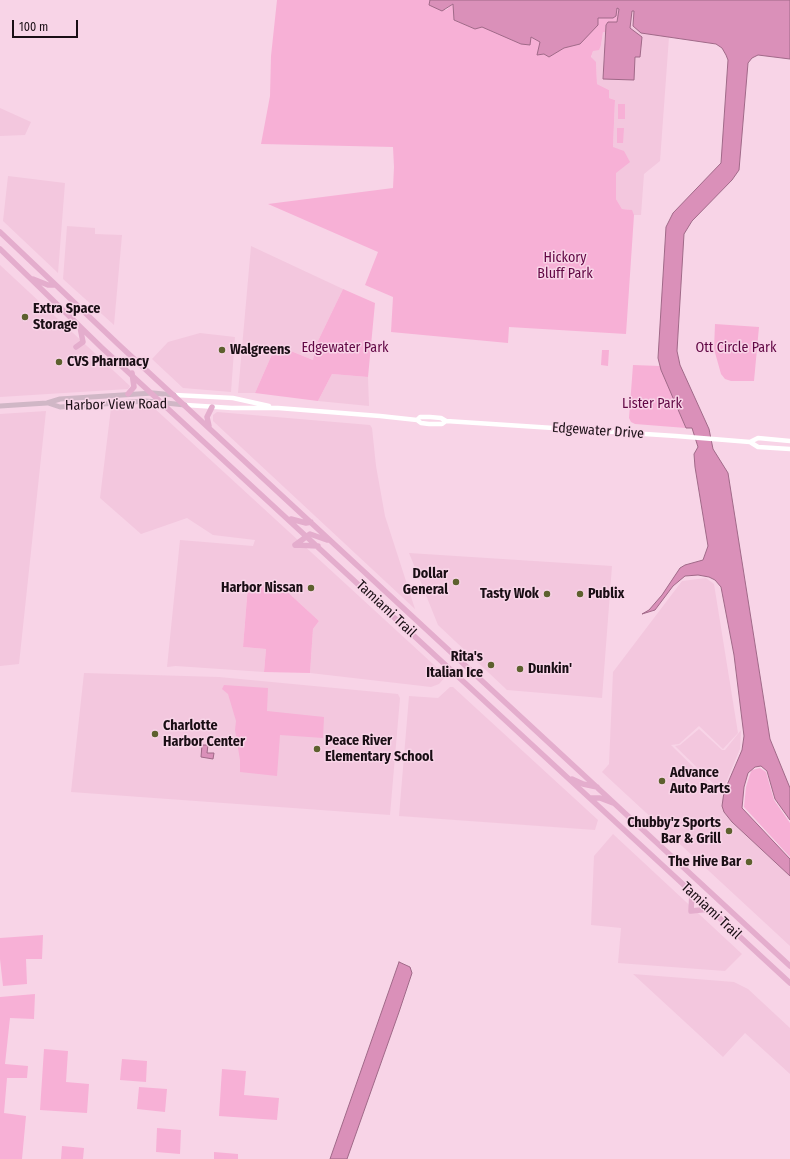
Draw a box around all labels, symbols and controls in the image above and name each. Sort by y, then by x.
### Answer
scale bar [14,12,80,38]
text: 100 m [19,20,48,34]
park label: Hickory Bluff Park [537,250,593,282]
place label: Extra Space Storage [33,301,100,334]
marker: Extra Space Storage [20,312,30,322]
park label: Edgewater Park [301,340,389,356]
park label: Ott Circle Park [695,340,777,356]
place label: Walgreens [230,342,290,358]
marker: Walgreens [217,345,227,355]
place label: CVS Pharmacy [67,354,149,370]
marker: CVS Pharmacy [54,357,64,367]
street label: Harbor View Road [65,396,167,414]
park label: Lister Park [622,396,682,412]
street label: Edgewater Drive [552,419,644,443]
place label: Dollar General [403,566,448,598]
street label: Tamiami Trail [352,577,420,641]
marker: Dollar General [451,577,461,587]
place label: Harbor Nissan [221,580,303,596]
marker: Harbor Nissan [306,583,316,593]
place label: Tasty Wok [480,586,539,602]
place label: Publix [588,586,624,602]
marker: Tasty Wok [542,589,552,599]
marker: Publix [575,589,585,599]
place label: Rita's Italian Ice [426,649,483,682]
marker: Rita's Italian Ice [486,660,496,670]
place label: Dunkin' [528,661,572,677]
marker: Dunkin' [515,664,525,674]
place label: Charlotte Harbor Center [163,718,245,750]
marker: Charlotte Harbor Center [150,729,160,739]
place label: Peace River Elementary School [325,733,433,766]
marker: Peace River Elementary School [312,744,322,754]
place label: Advance Auto Parts [670,765,730,798]
marker: Advance Auto Parts [657,776,667,786]
place label: Chubby'z Sports Bar & Grill [627,815,721,848]
marker: Chubby'z Sports Bar & Grill [724,826,734,836]
place label: The Hive Bar [668,854,741,870]
marker: The Hive Bar [744,857,754,867]
street label: Tamiami Trail [677,879,745,943]

